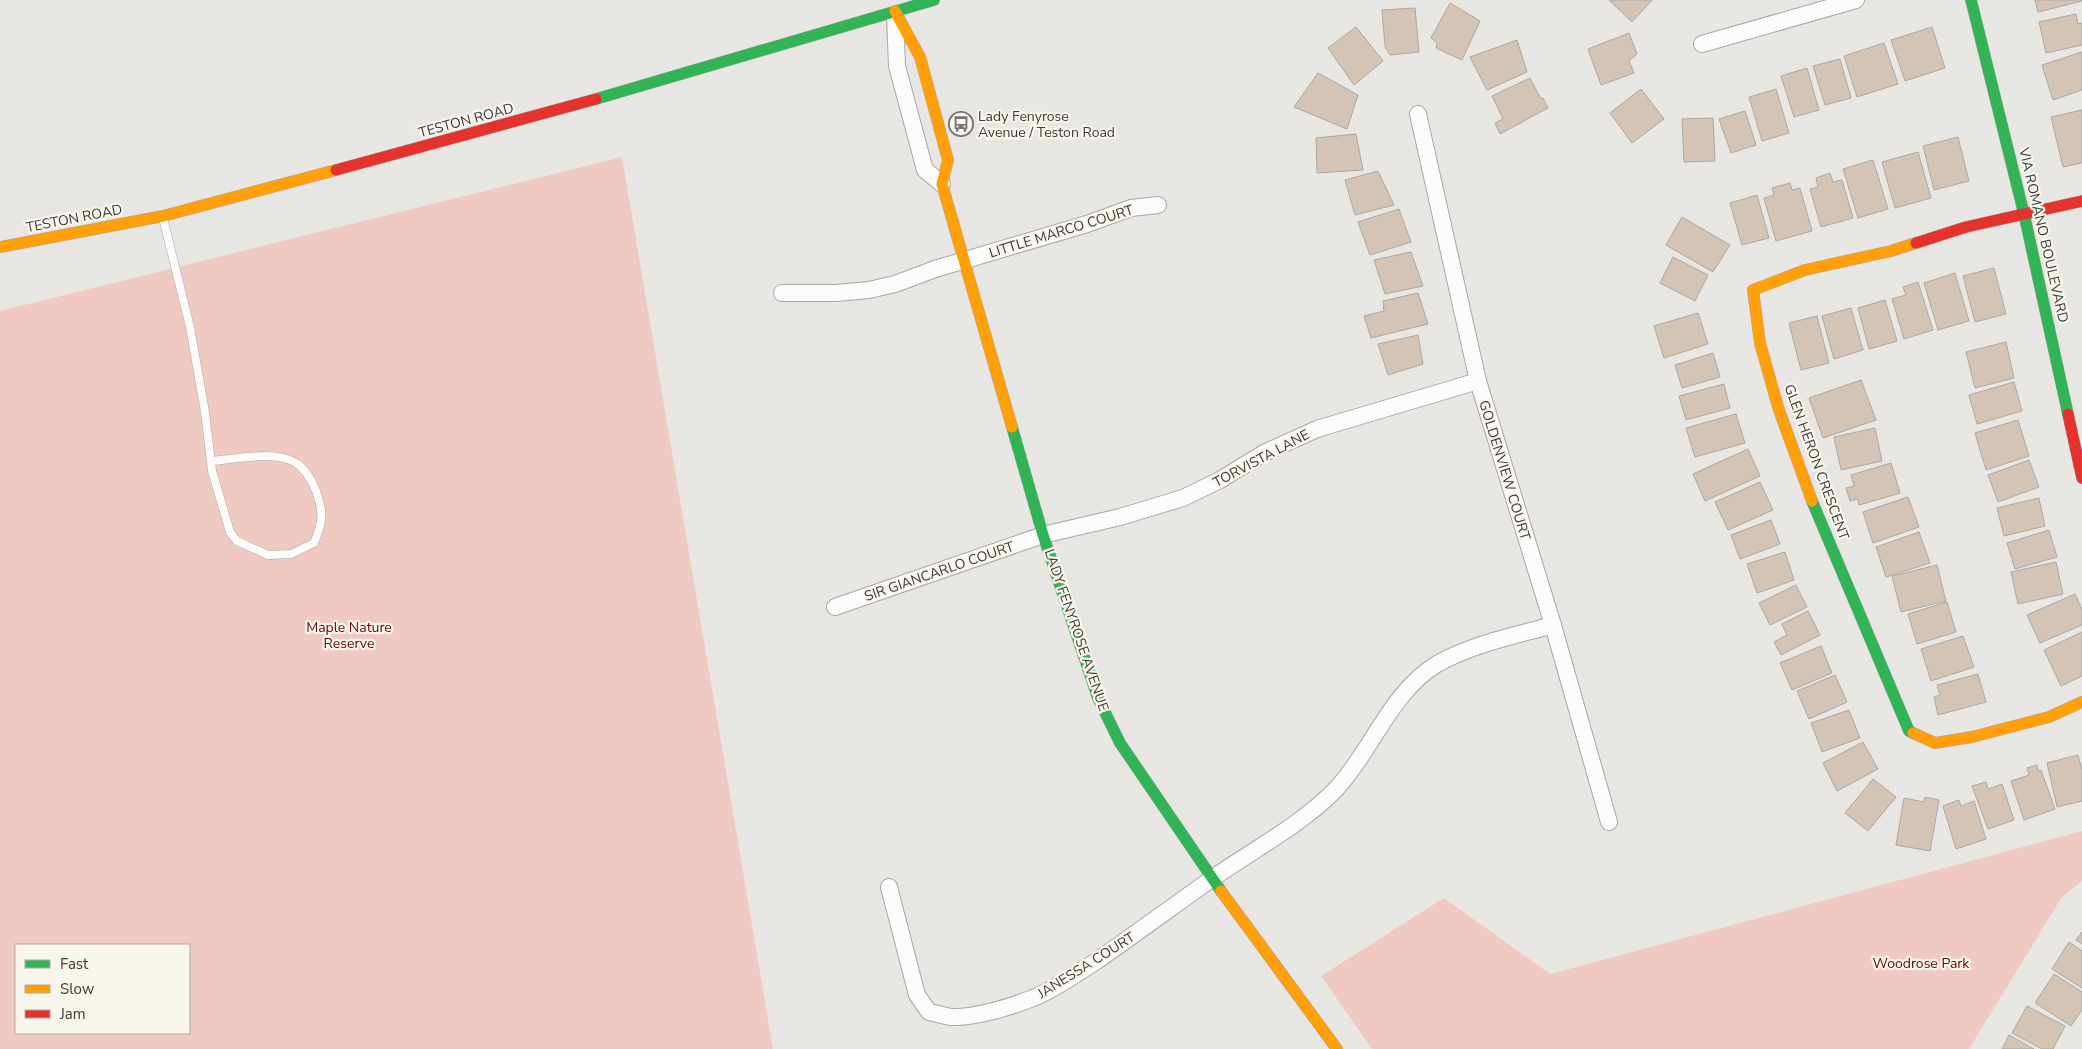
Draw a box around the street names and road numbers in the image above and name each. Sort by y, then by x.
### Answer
street label: TESTON ROAD [416,99,516,142]
street label: VIA ROMANO BOULEVARD [2014,145,2073,324]
street label: TESTON ROAD [24,200,124,237]
street label: LITTLE MARCO COURT [987,200,1136,263]
street label: GLEN HERON CRESCENT [1779,382,1854,543]
street label: GOLDENVIEW COURT [1474,398,1535,543]
street label: TORVISTA LANE [1210,425,1313,492]
street label: SIR GIANCARLO COURT [862,537,1017,606]
street label: LADY FENYROSE AVENUE [1040,547,1113,714]
street label: JANESSA COURT [1033,927,1139,1004]

